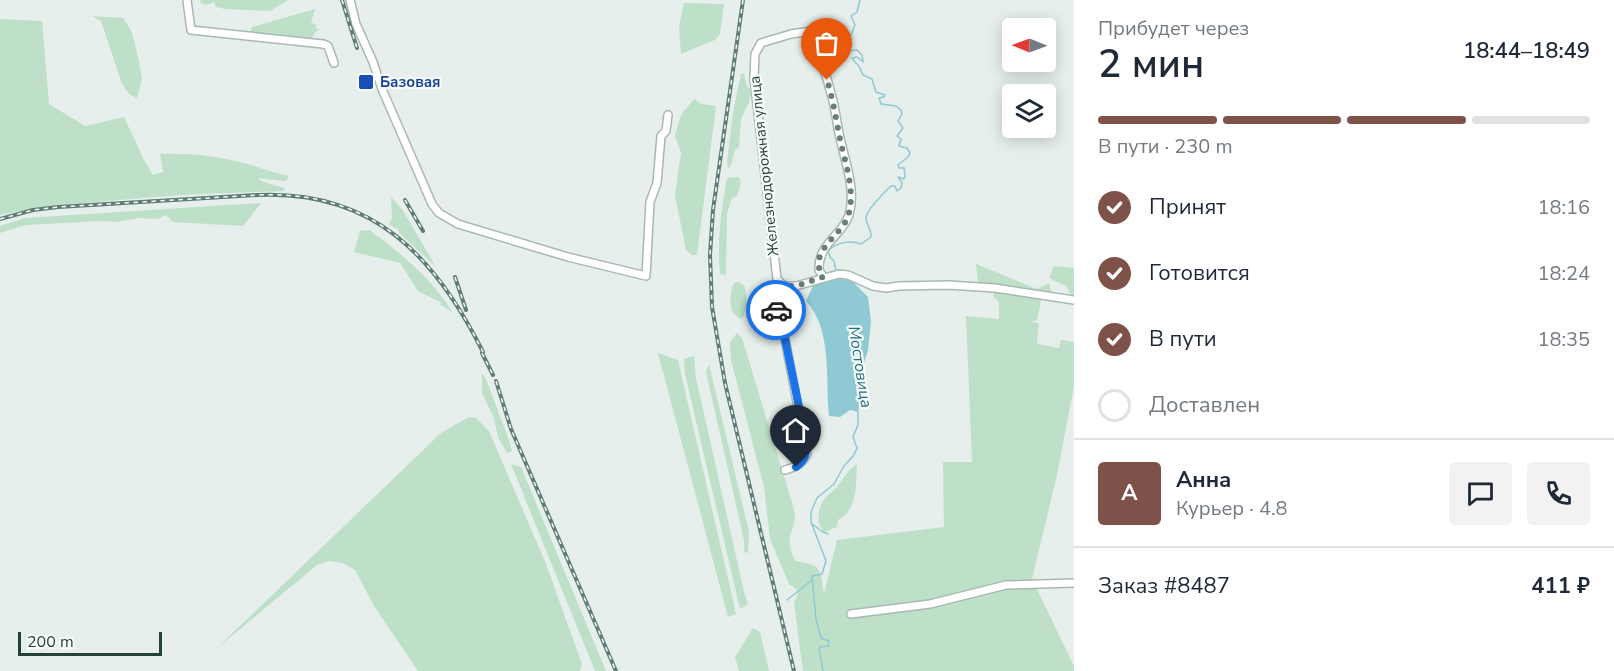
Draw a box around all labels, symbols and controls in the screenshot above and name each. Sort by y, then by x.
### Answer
text: Прибудет через [1098,15,1249,42]
pin [801,18,852,80]
north arrow [1002,18,1056,72]
map controls [1002,18,1056,138]
icon: bag [810,27,843,60]
text: 18:44–18:49 [1463,36,1590,66]
text: 2 мин [1098,38,1204,91]
place label: Базовая [380,72,441,92]
marker: Базовая [357,73,375,91]
street label: Железнодорожная улица [745,75,783,257]
button: layers [1002,84,1056,138]
text: В пути · 230 m [1098,133,1233,160]
icon: check [1098,191,1131,224]
text: Принят [1149,192,1226,222]
text: 18:16 [1537,194,1590,221]
icon: check [1098,257,1131,290]
text: Готовится [1149,258,1250,288]
text: 18:24 [1537,260,1590,287]
courier [746,280,806,340]
icon: car [760,294,793,327]
icon: check [1098,323,1131,356]
water label: Мостовица [843,324,877,410]
text: В пути [1149,324,1217,354]
text: 18:35 [1537,326,1590,353]
text: Доставлен [1149,390,1260,420]
pin [770,405,821,467]
icon: home [779,414,812,447]
button: chat [1449,462,1512,525]
button: phone [1527,462,1590,525]
text: Анна [1176,465,1231,495]
text: А [1121,478,1138,508]
text: Курьер · 4.8 [1176,495,1288,522]
text: Заказ #8487 [1098,571,1230,601]
text: 411 ₽ [1531,571,1590,601]
scale bar [18,629,162,656]
text: 200 m [27,631,74,653]

